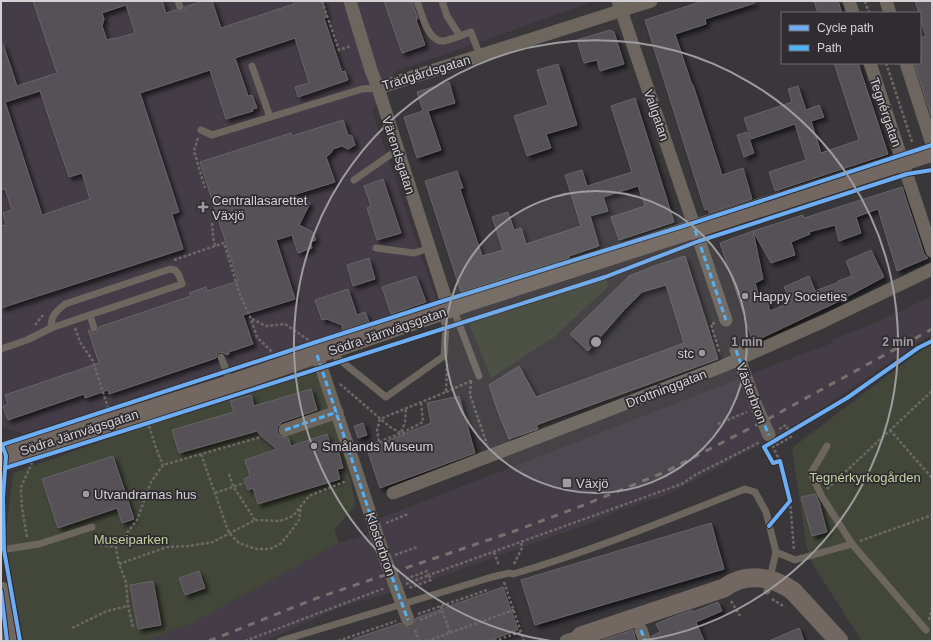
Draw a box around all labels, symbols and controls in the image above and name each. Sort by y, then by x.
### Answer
legend [781,12,921,64]
text: Cycle path [817,21,874,35]
text: Path [817,41,842,55]
street label: Trädgårdsgatan [380,52,472,93]
street label: Tegnérgatan [867,76,904,149]
street label: Vallgatan [641,88,672,143]
street label: Värendsgatan [379,114,418,196]
place label: Centrallasarettet Växjö [212,193,308,223]
marker: Centrallasarettet Växjö [197,201,209,213]
place label: Happy Societies [753,289,847,304]
marker: Happy Societies [740,291,750,301]
street label: Södra Järnvägsgatan [326,304,448,359]
centre of rings [589,335,603,349]
text: 1 min [731,335,763,349]
text: 2 min [882,335,914,349]
place label: stc [677,346,694,361]
marker: stc [697,348,707,358]
street label: Västerbron [733,361,770,426]
street label: Drottninggatan [624,366,709,411]
street label: Södra Järnvägsgatan [18,406,140,459]
place label: Smålands Museum [322,439,433,454]
marker: Smålands Museum [309,441,319,451]
park label: Tegnérkyrkogården [809,470,921,485]
place label: Växjö [576,476,609,491]
marker: Växjö [561,477,573,489]
place label: Utvandrarnas hus [94,487,197,502]
marker: Utvandrarnas hus [81,489,91,499]
street label: Klosterbron [363,510,398,578]
park label: Museiparken [94,532,168,547]

